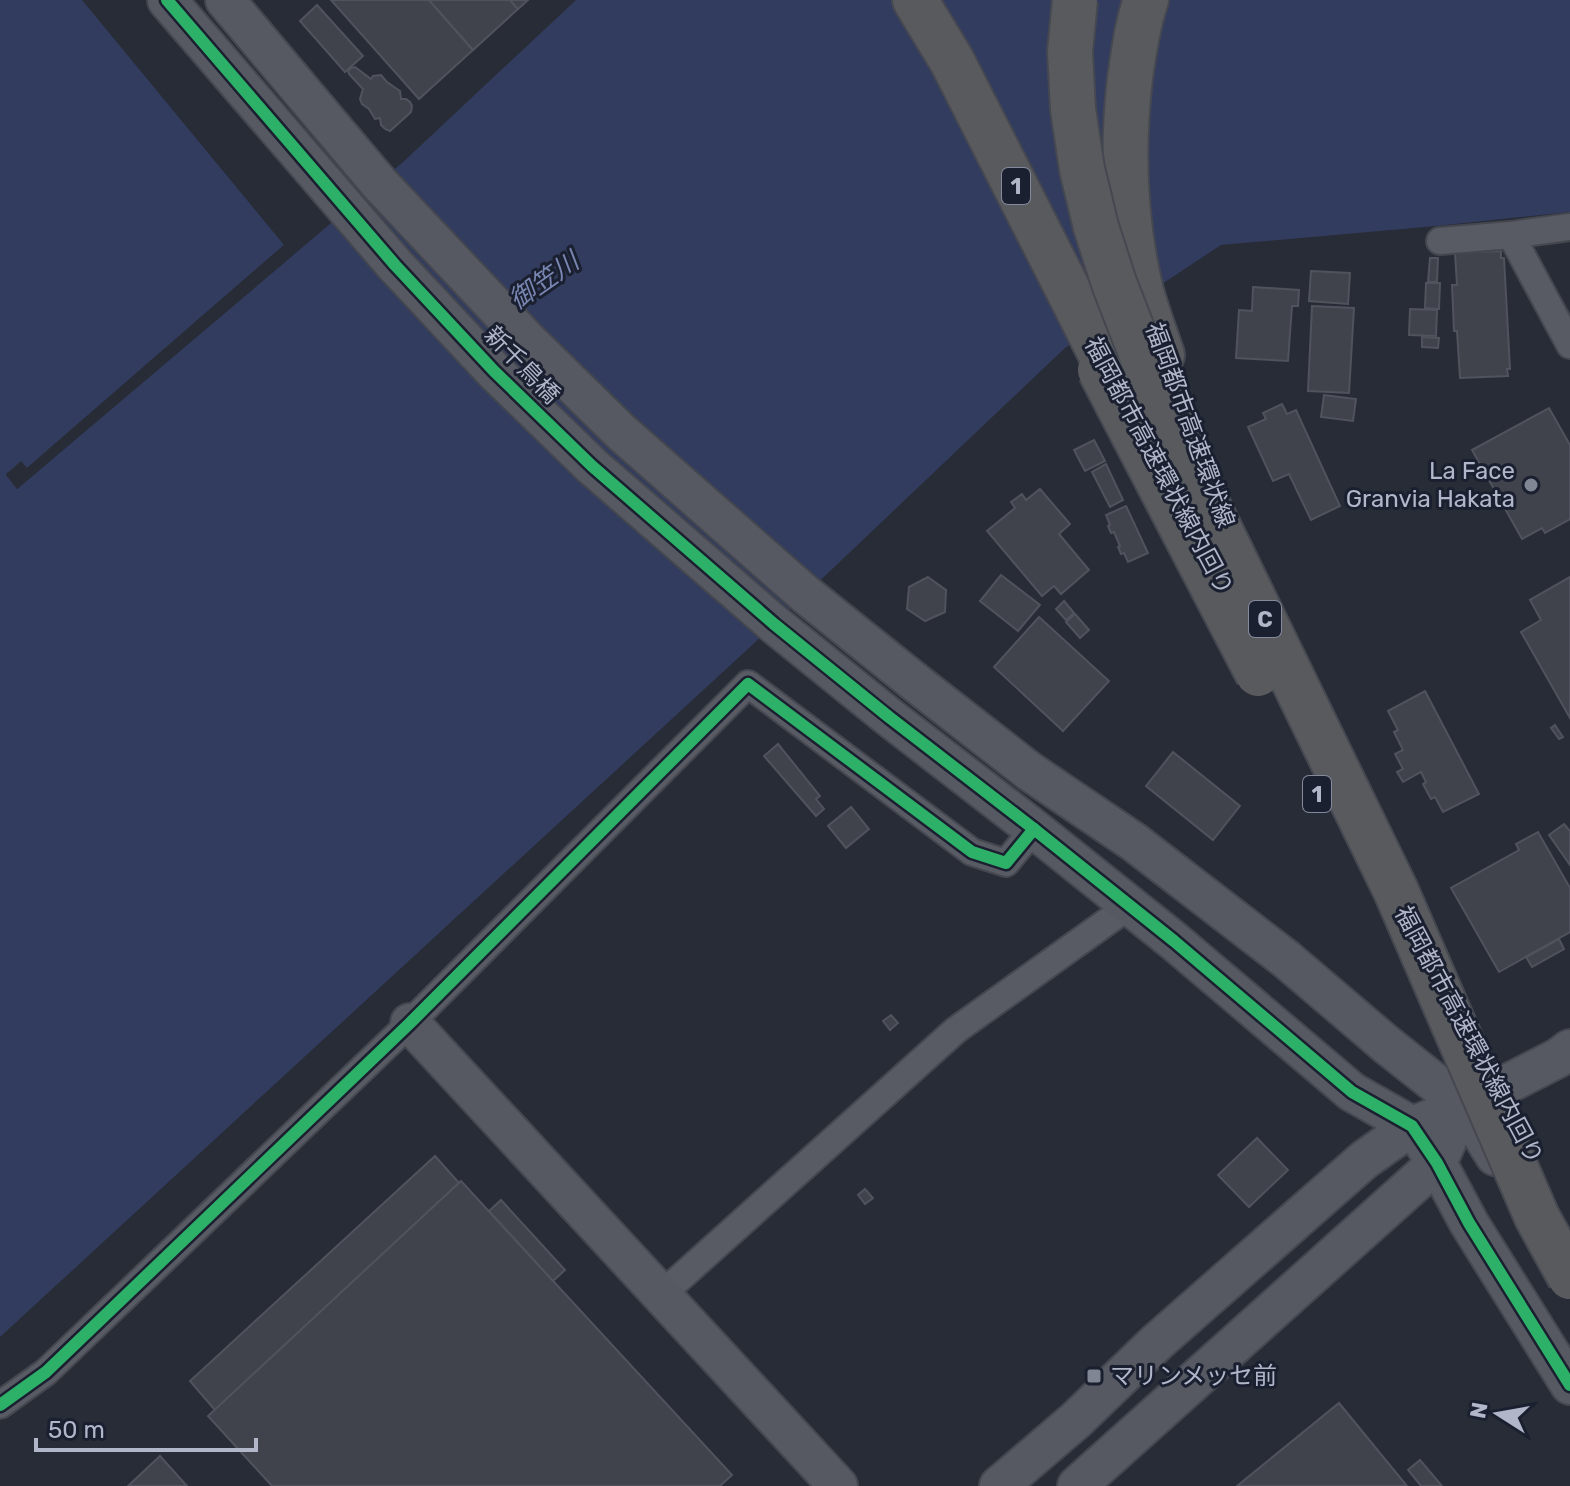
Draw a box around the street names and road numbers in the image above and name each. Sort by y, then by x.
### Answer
road number: 1 [1002,168,1030,204]
street label: 福岡都市高速環状線 [1140,319,1240,531]
street label: 新千鳥橋 [479,321,565,409]
street label: 福岡都市高速環状線内回り [1079,332,1239,600]
road number: C [1249,601,1281,637]
road number: 1 [1303,776,1331,812]
street label: 福岡都市高速環状線内回り [1389,901,1549,1169]

